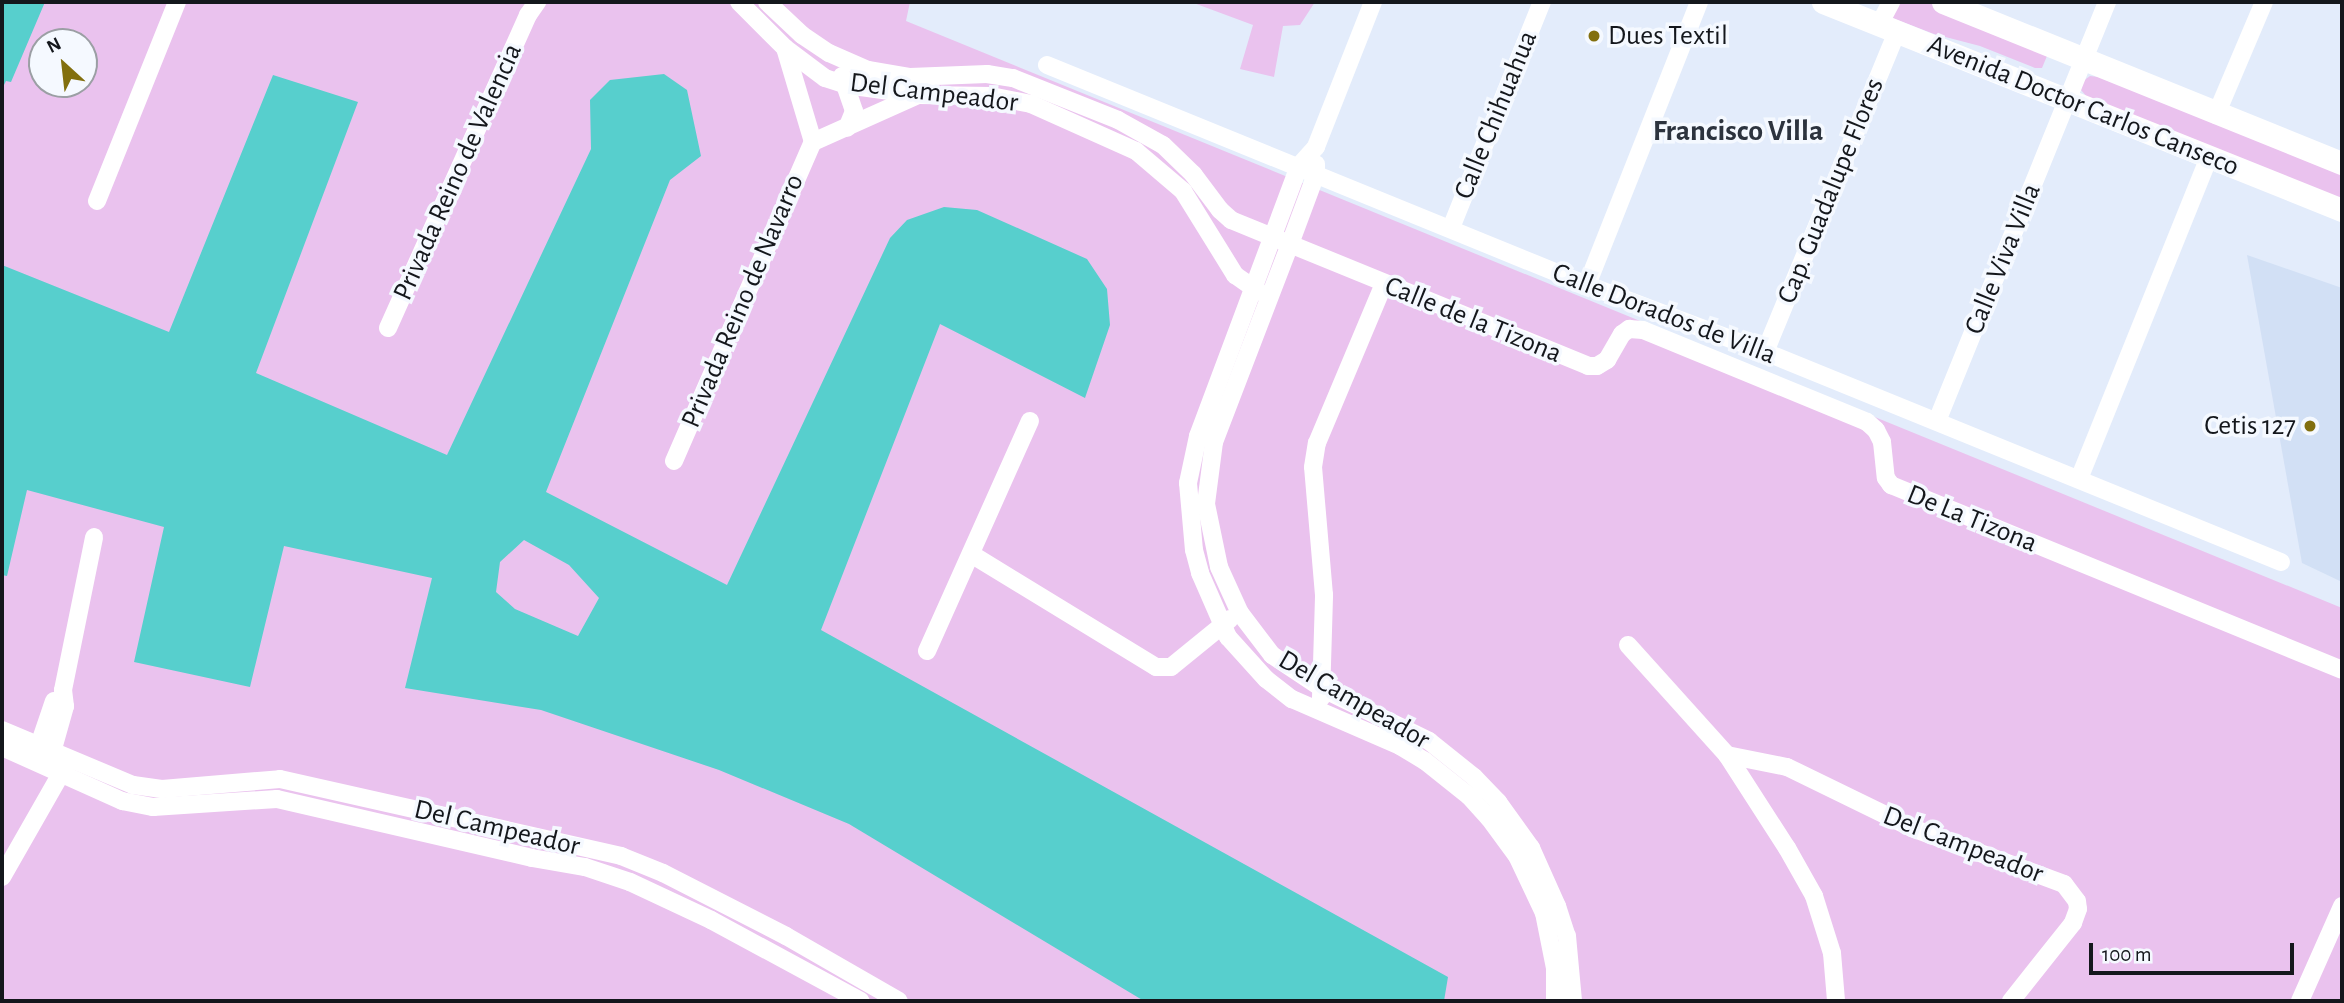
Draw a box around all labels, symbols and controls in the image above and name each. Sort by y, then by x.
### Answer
place label: Dues Textil [1608,19,1728,53]
street label: Calle Chihuahua [1447,26,1545,204]
north arrow [28,28,98,98]
marker: Dues Textil [1586,28,1602,44]
street label: Avenida Doctor Carlos Canseco [1922,28,2244,184]
text: N [44,34,64,57]
street label: Privada Reino de Valencia [386,38,530,306]
street label: Del Campeador [848,66,1020,120]
street label: Cap. Guadalupe Flores [1770,73,1892,309]
district label: Francisco Villa [1653,113,1823,149]
street label: Privada Reino de Navarro [674,169,812,433]
street label: Calle Viva Villa [1958,179,2048,339]
street label: Calle Dorados de Villa [1547,256,1781,372]
street label: Calle de la Tizona [1380,269,1566,371]
place label: Cetis 127 [2204,409,2296,443]
marker: Cetis 127 [2302,418,2318,434]
street label: De La Tizona [1902,478,2042,560]
street label: Del Campeador [1272,643,1436,757]
street label: Del Campeador [411,793,583,863]
street label: Del Campeador [1878,799,2048,891]
scale bar [2092,930,2297,974]
text: 100 m [2102,944,2152,965]

